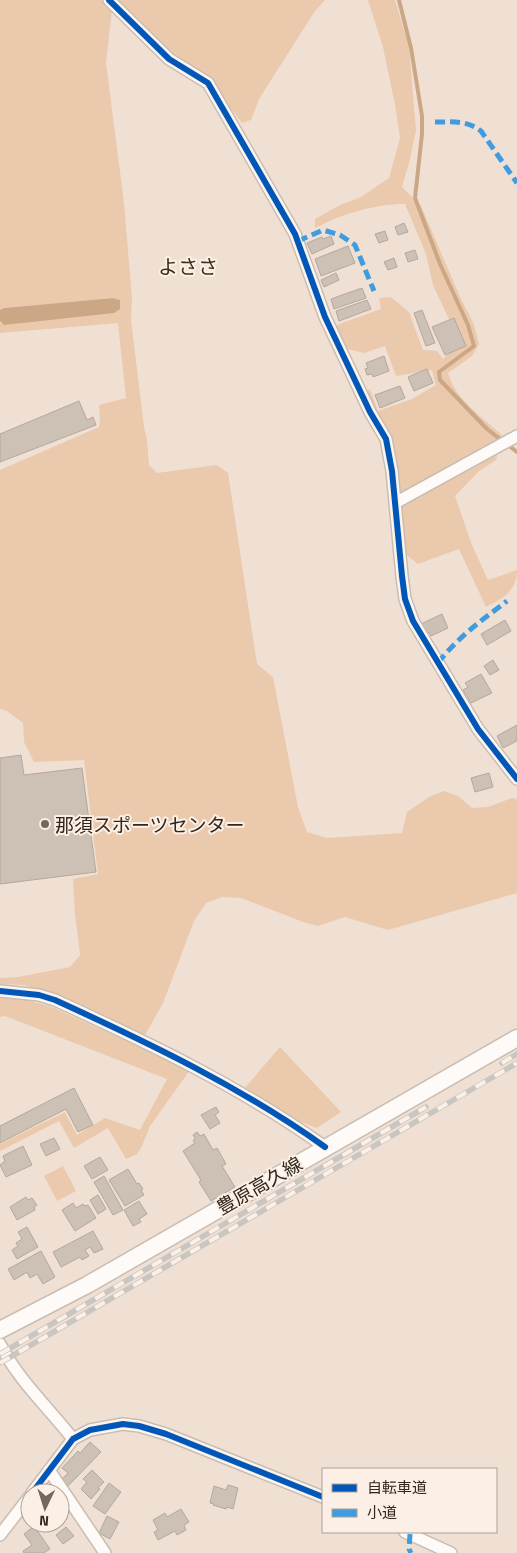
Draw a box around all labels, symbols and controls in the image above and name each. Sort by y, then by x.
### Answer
district label: よささ [158,251,218,282]
place label: 那須スポーツセンター [55,810,245,839]
marker: 那須スポーツセンター [39,818,51,830]
street label: 豊原高久線 [211,1149,307,1221]
legend [322,1468,497,1533]
text: 自転車道 [367,1476,427,1499]
north arrow [20,1483,70,1533]
text: 小道 [367,1501,397,1524]
text: N [38,1511,50,1532]

